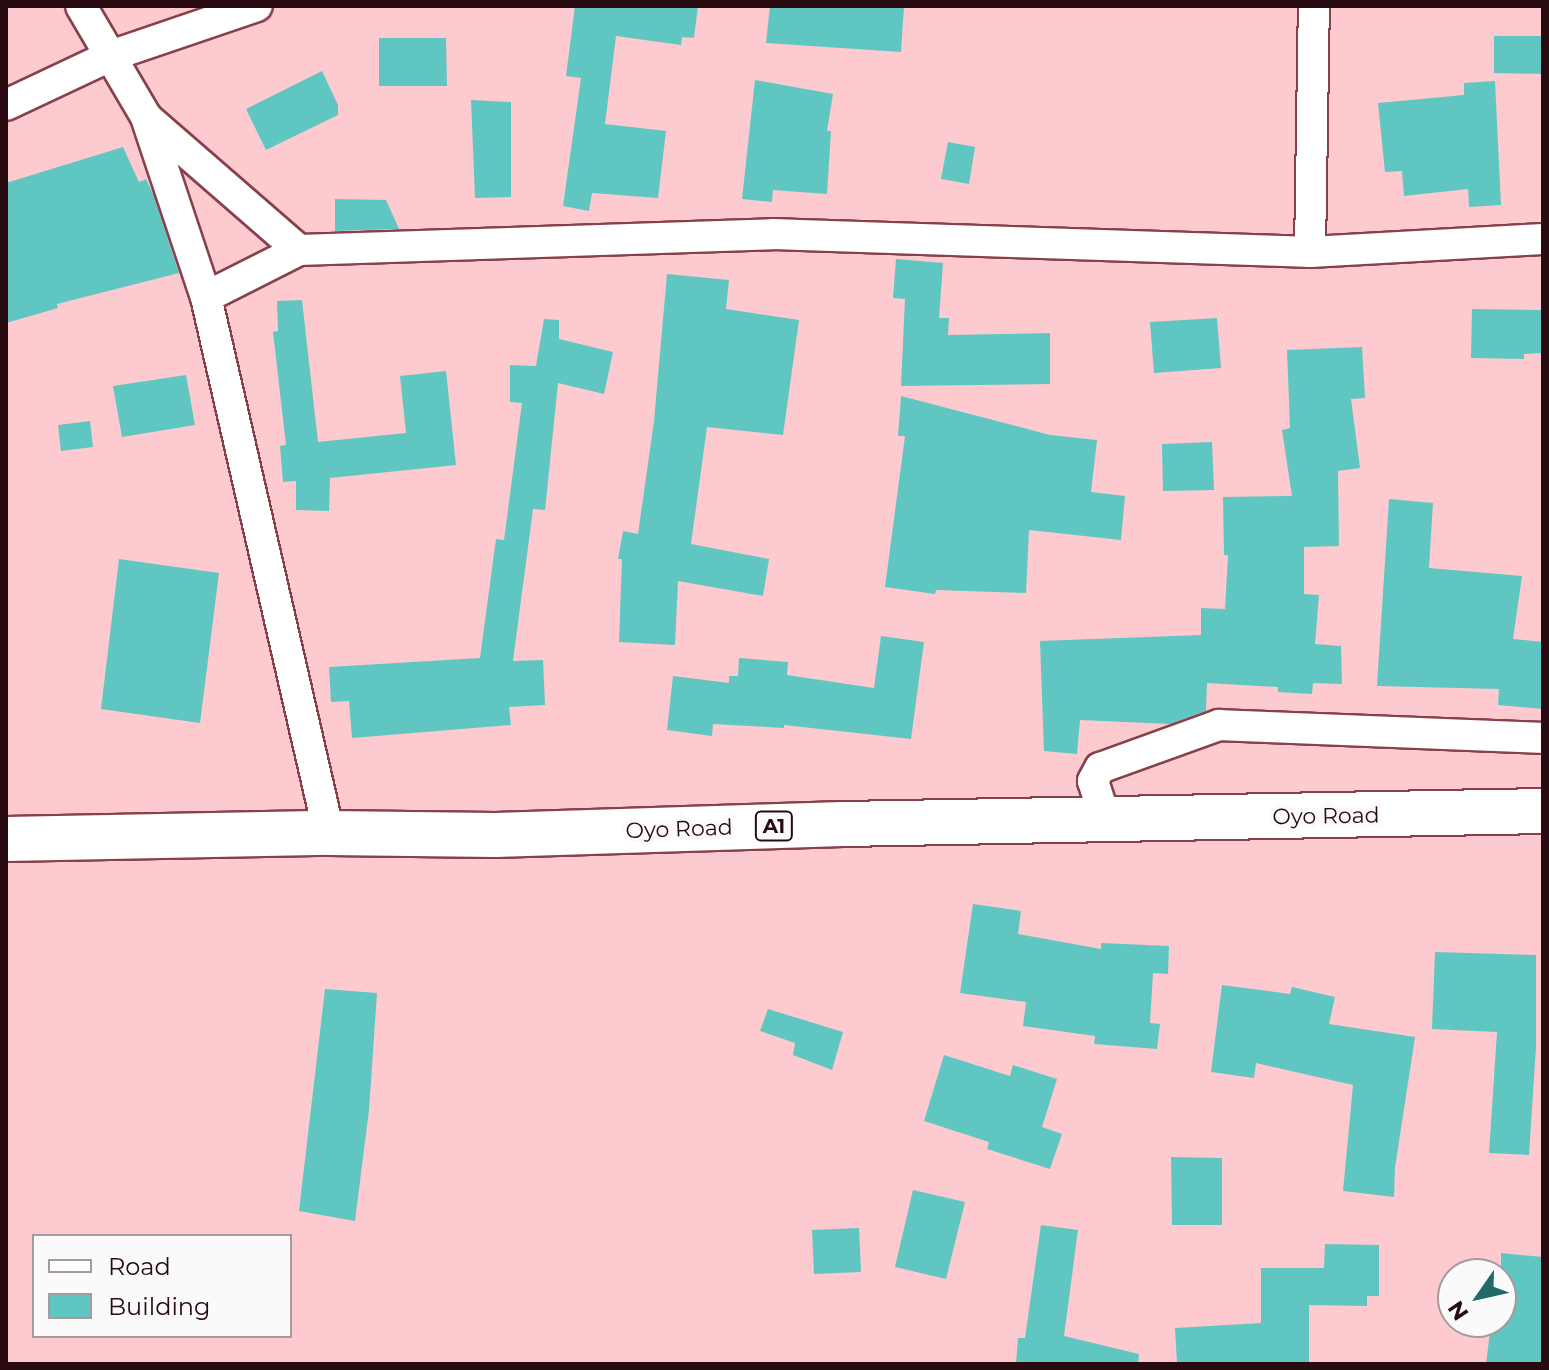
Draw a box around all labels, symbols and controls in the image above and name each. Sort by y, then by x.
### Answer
street label: Oyo Road [1272,802,1380,830]
road number: A1 [754,810,794,842]
street label: Oyo Road [625,814,733,844]
legend [32,1234,292,1338]
text: Road [108,1252,171,1281]
north arrow [1437,1258,1517,1338]
text: Building [108,1292,211,1321]
text: N [1442,1296,1475,1326]

